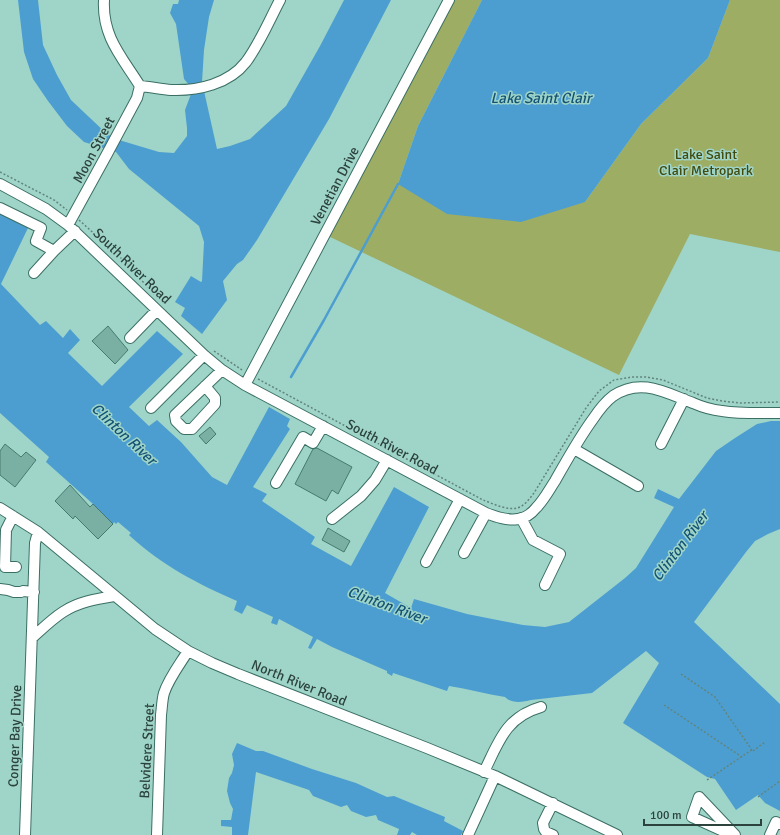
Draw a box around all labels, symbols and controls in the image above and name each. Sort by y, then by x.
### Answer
water label: Lake Saint Clair [491,89,594,107]
street label: Moon Street [69,114,119,186]
street label: Venetian Drive [307,144,363,228]
park label: Lake Saint Clair Metropark [659,146,753,179]
street label: South River Road [89,225,175,307]
water label: Clinton River [88,399,162,470]
street label: South River Road [343,416,441,478]
water label: Clinton River [648,506,714,584]
water label: Clinton River [345,582,431,628]
street label: North River Road [249,656,349,710]
street label: Conger Bay Drive [5,685,25,787]
street label: Belvidere Street [136,703,158,799]
scale bar [644,801,761,827]
text: 100 m [650,808,682,823]

